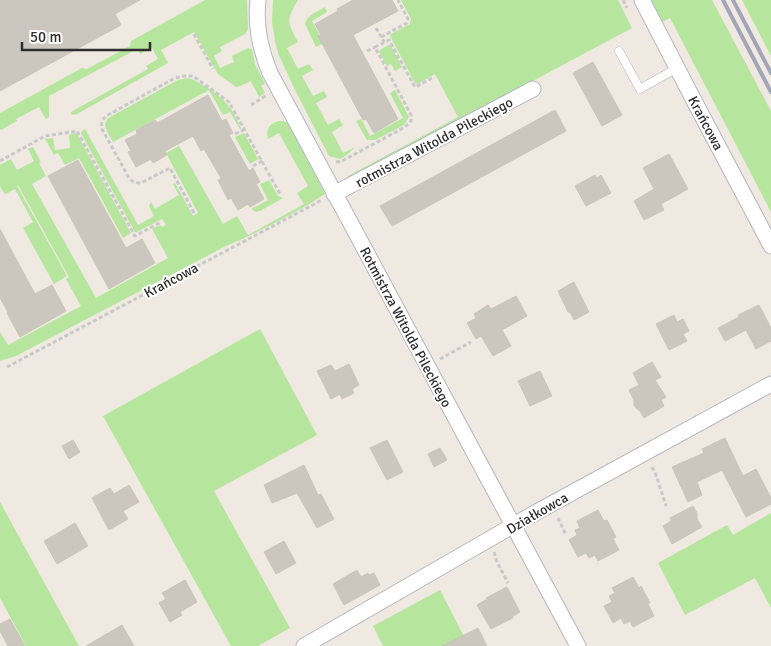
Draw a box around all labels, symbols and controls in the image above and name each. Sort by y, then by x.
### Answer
scale bar [22,20,150,52]
text: 50 m [30,28,61,46]
street label: Krańcowa [684,93,727,153]
street label: rotmistrza Witolda Pileckiego [353,94,516,191]
street label: Rotmistrza Witolda Pileckiego [356,244,455,410]
street label: Krańcowa [141,259,201,302]
street label: Działkowca [503,489,571,538]

